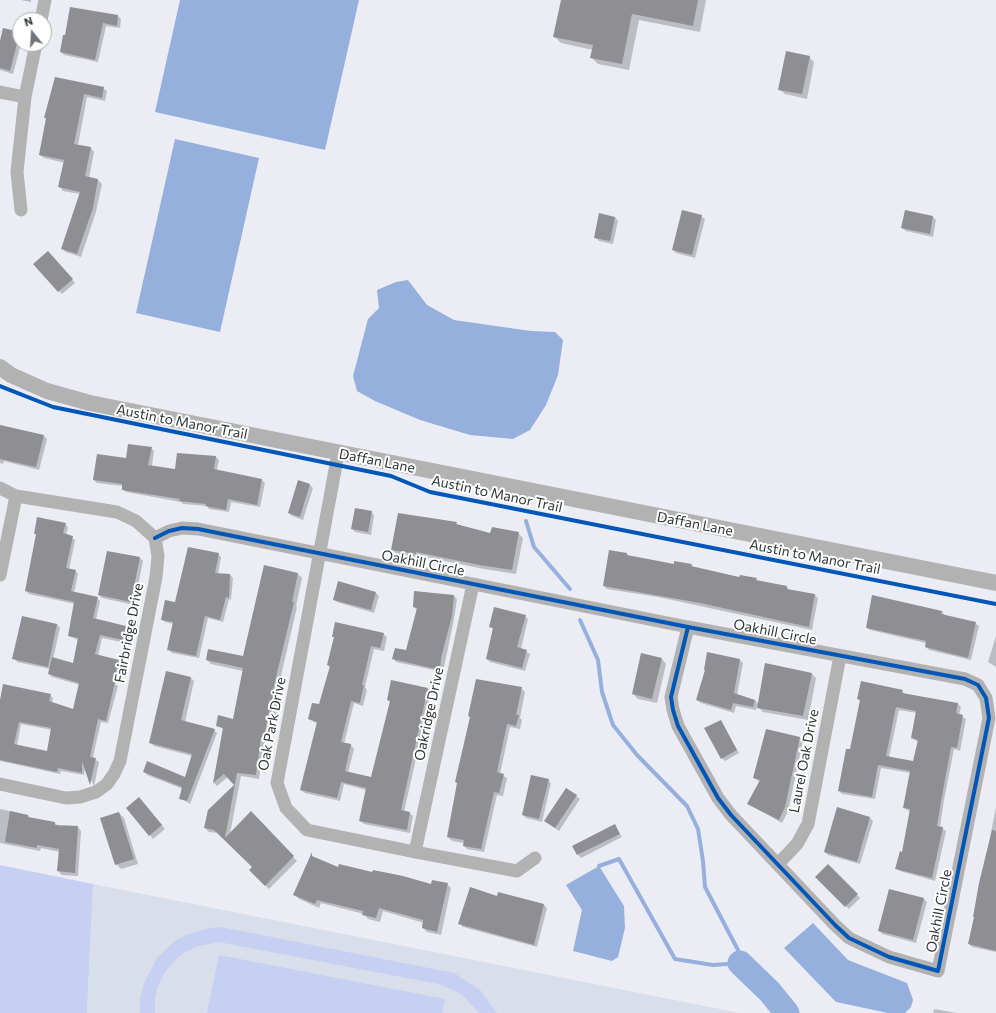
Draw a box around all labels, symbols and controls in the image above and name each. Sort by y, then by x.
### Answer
north arrow [12,12,52,52]
text: N [22,14,34,29]
street label: Austin to Manor Trail [115,401,249,443]
street label: Daffan Lane [338,445,416,477]
street label: Austin to Manor Trail [430,472,564,516]
street label: Daffan Lane [656,508,734,540]
street label: Austin to Manor Trail [748,536,882,578]
street label: Oakhill Circle [380,547,466,579]
street label: Fairbridge Drive [111,582,147,684]
street label: Oakhill Circle [732,616,818,648]
street label: Oakridge Drive [411,666,447,762]
street label: Oak Park Drive [255,676,289,772]
street label: Laurel Oak Drive [786,708,822,814]
street label: Oakhill Circle [923,868,955,954]

